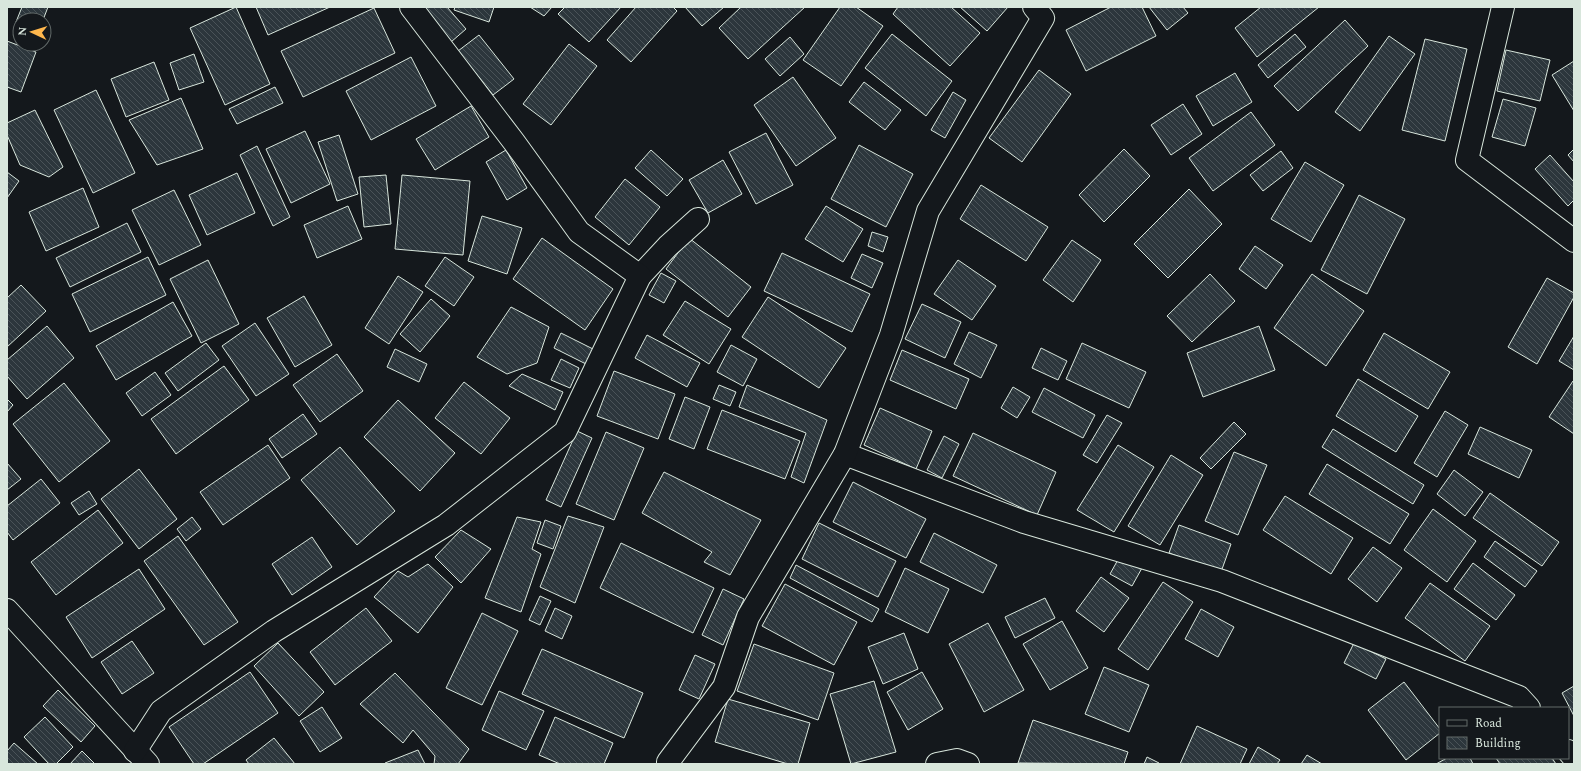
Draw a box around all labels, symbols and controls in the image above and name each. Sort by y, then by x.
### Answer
north arrow [12,12,52,52]
text: N [14,26,31,36]
legend [1439,707,1569,759]
text: Road [1475,714,1502,733]
text: Building [1475,734,1521,753]

